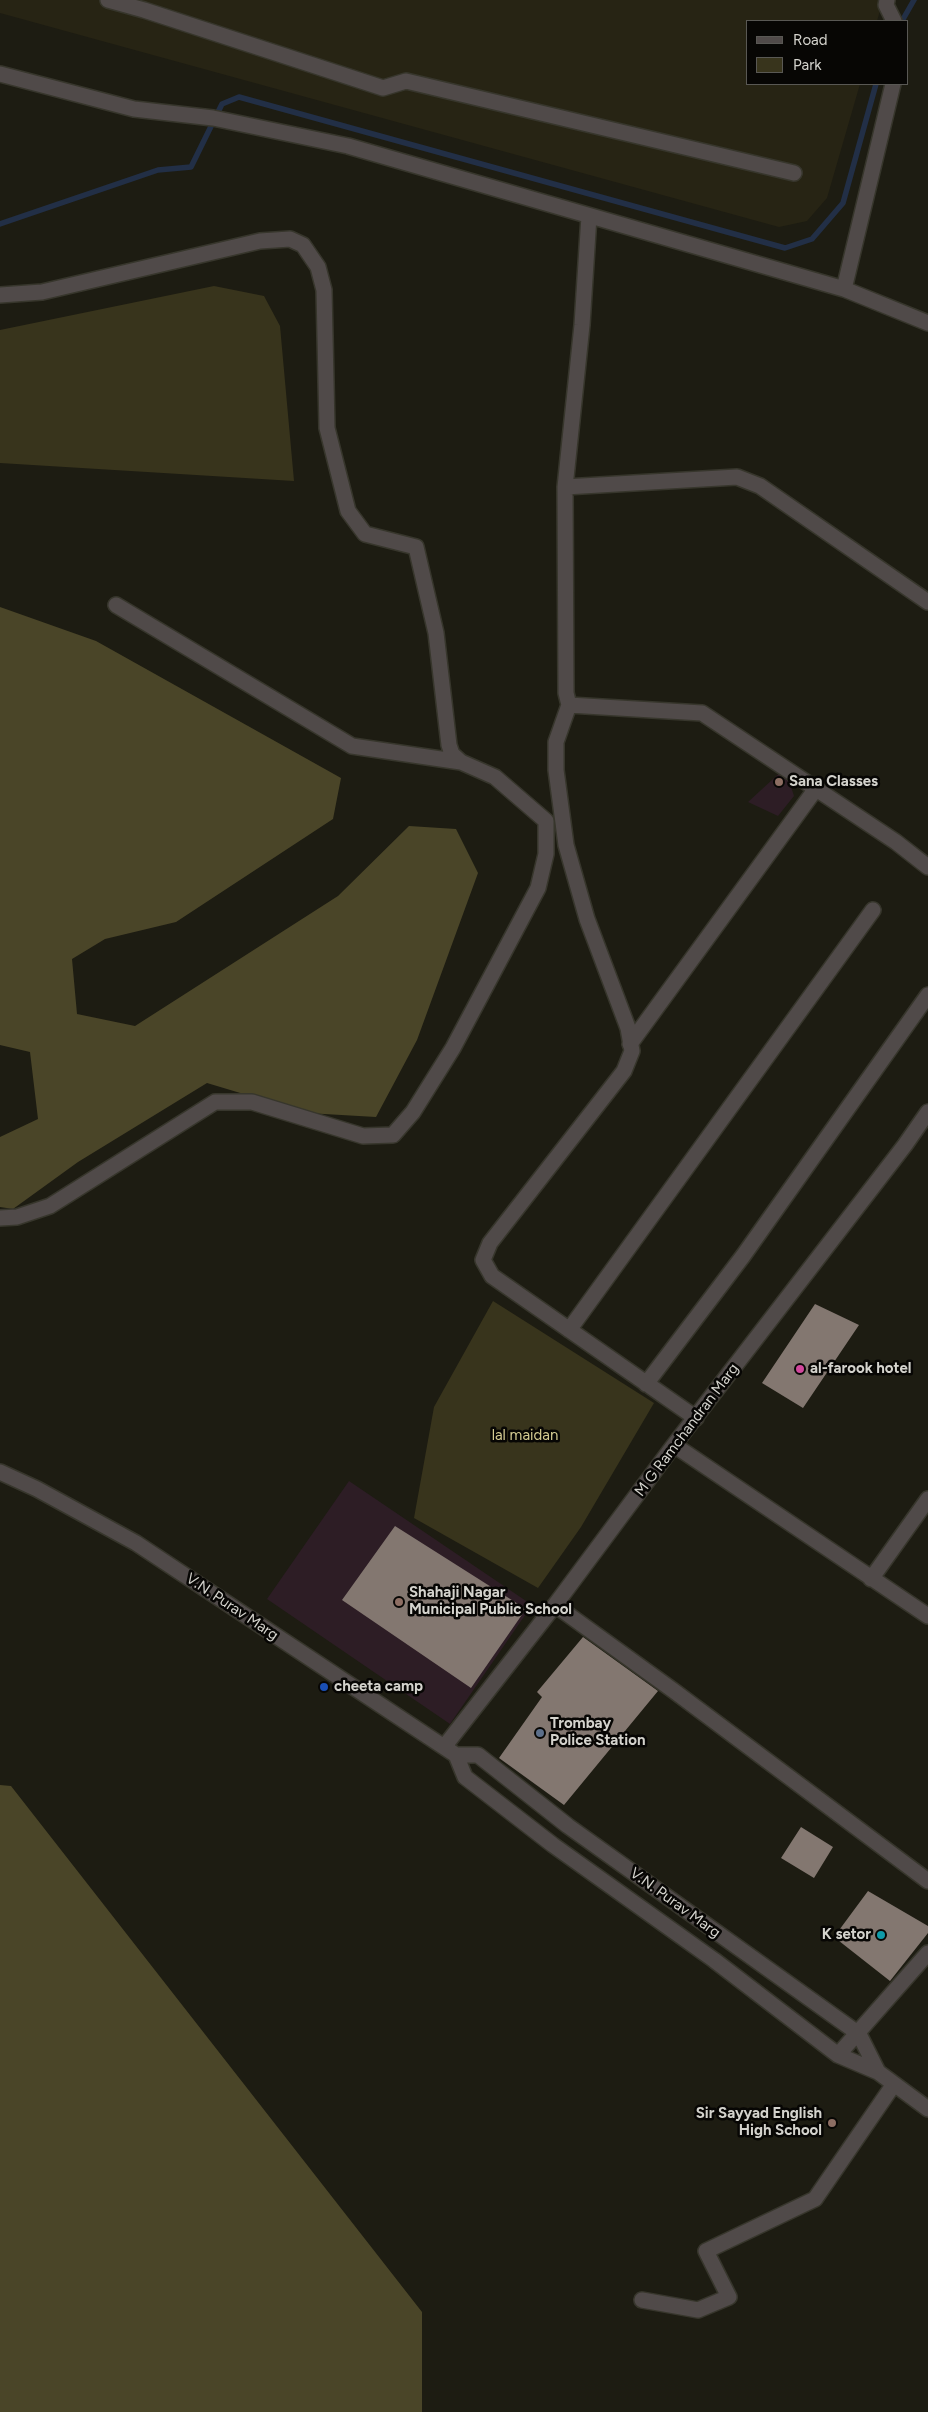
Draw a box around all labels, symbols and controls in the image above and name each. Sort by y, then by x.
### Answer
legend [746,20,908,85]
text: Road [793,31,828,49]
text: Park [793,56,822,74]
place label: Sana Classes [789,773,878,791]
marker: Sana Classes [773,776,785,788]
street label: M G Ramchandran Marg [631,1360,743,1500]
place label: al-farook hotel [810,1360,911,1378]
marker: al-farook hotel [794,1363,806,1375]
park label: lal maidan [492,1427,558,1445]
street label: V.N. Purav Marg [183,1570,281,1644]
place label: Shahaji Nagar Municipal Public School [409,1584,572,1619]
marker: Shahaji Nagar Municipal Public School [393,1596,405,1608]
place label: cheeta camp [334,1678,423,1696]
marker: cheeta camp [318,1681,330,1693]
place label: Trombay Police Station [550,1715,645,1750]
marker: Trombay Police Station [534,1727,546,1739]
street label: V.N. Purav Marg [626,1864,724,1942]
place label: K setor [822,1926,871,1944]
marker: K setor [875,1929,887,1941]
place label: Sir Sayyad English High School [696,2105,822,2140]
marker: Sir Sayyad English High School [826,2117,838,2129]

